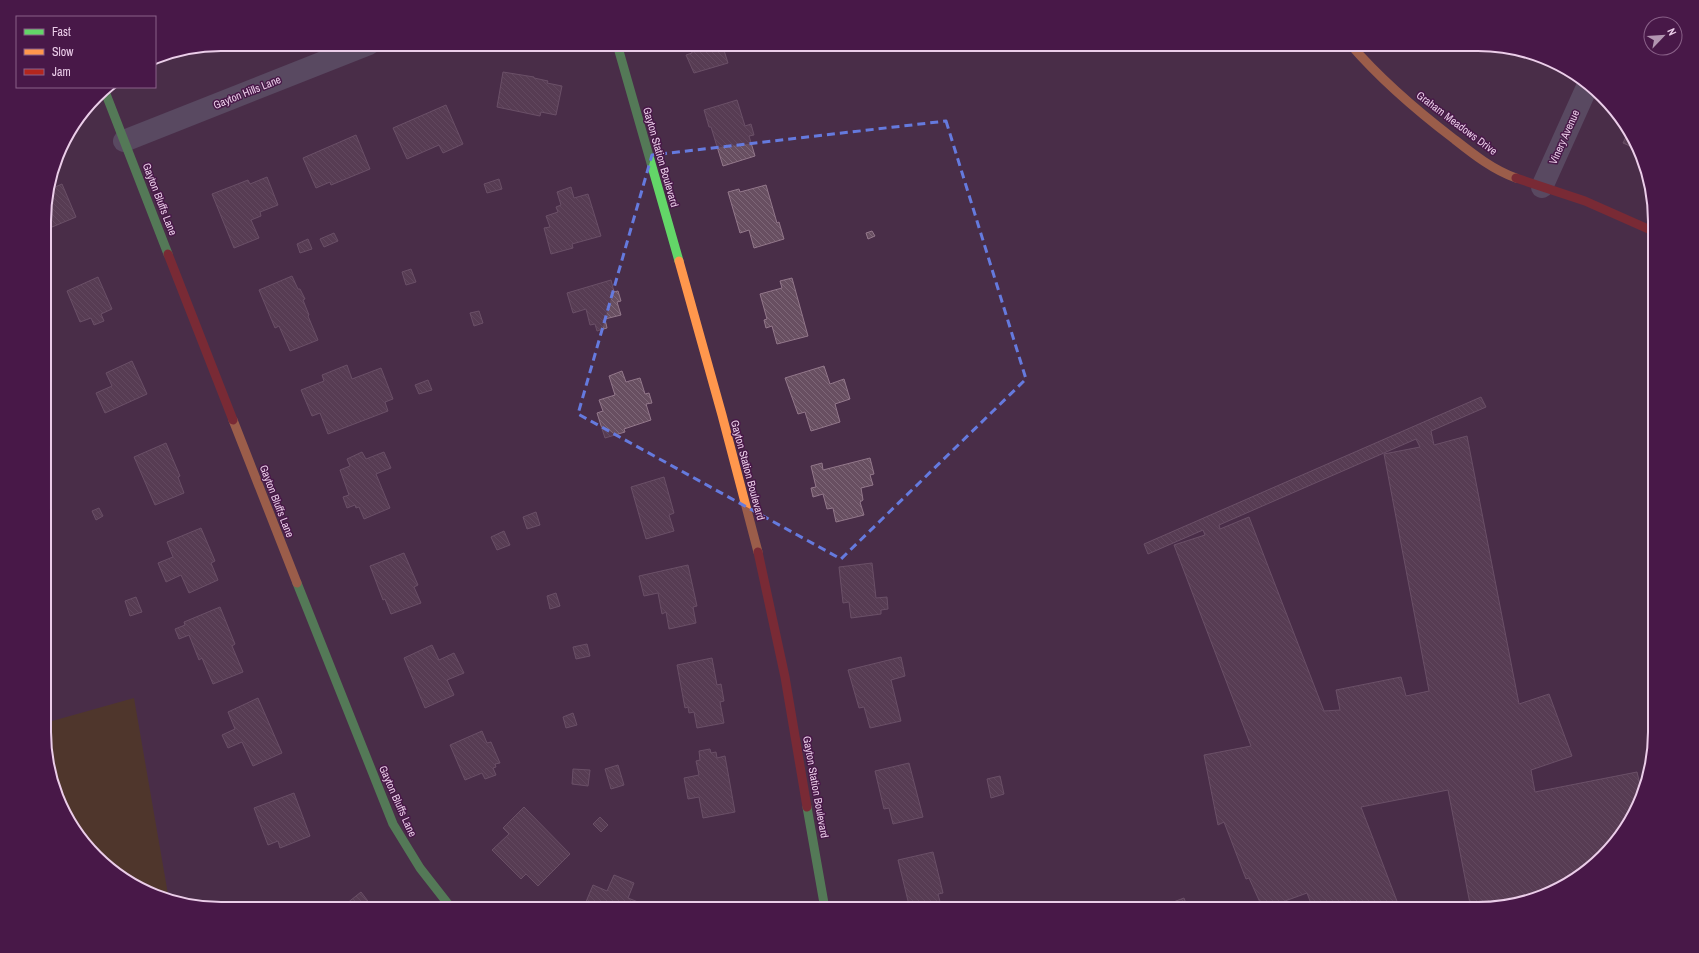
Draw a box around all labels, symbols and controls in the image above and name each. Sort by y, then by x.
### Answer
legend [16,16,156,88]
north arrow [1643,16,1683,56]
text: Fast [52,24,71,40]
text: N [1664,26,1680,38]
text: Slow [52,44,74,60]
text: Jam [52,64,71,80]
street label: Gayton Hills Lane [211,72,283,112]
street label: Graham Meadows Drive [1414,88,1500,158]
street label: Gayton Station Boulevard [640,105,682,209]
street label: Vinery Avenue [1546,107,1582,167]
street label: Gayton Bluffs Lane [140,161,180,237]
street label: Gayton Station Boulevard [728,418,768,522]
street label: Gayton Bluffs Lane [257,463,297,539]
street label: Gayton Station Boulevard [800,735,832,839]
street label: Gayton Bluffs Lane [376,763,420,839]

